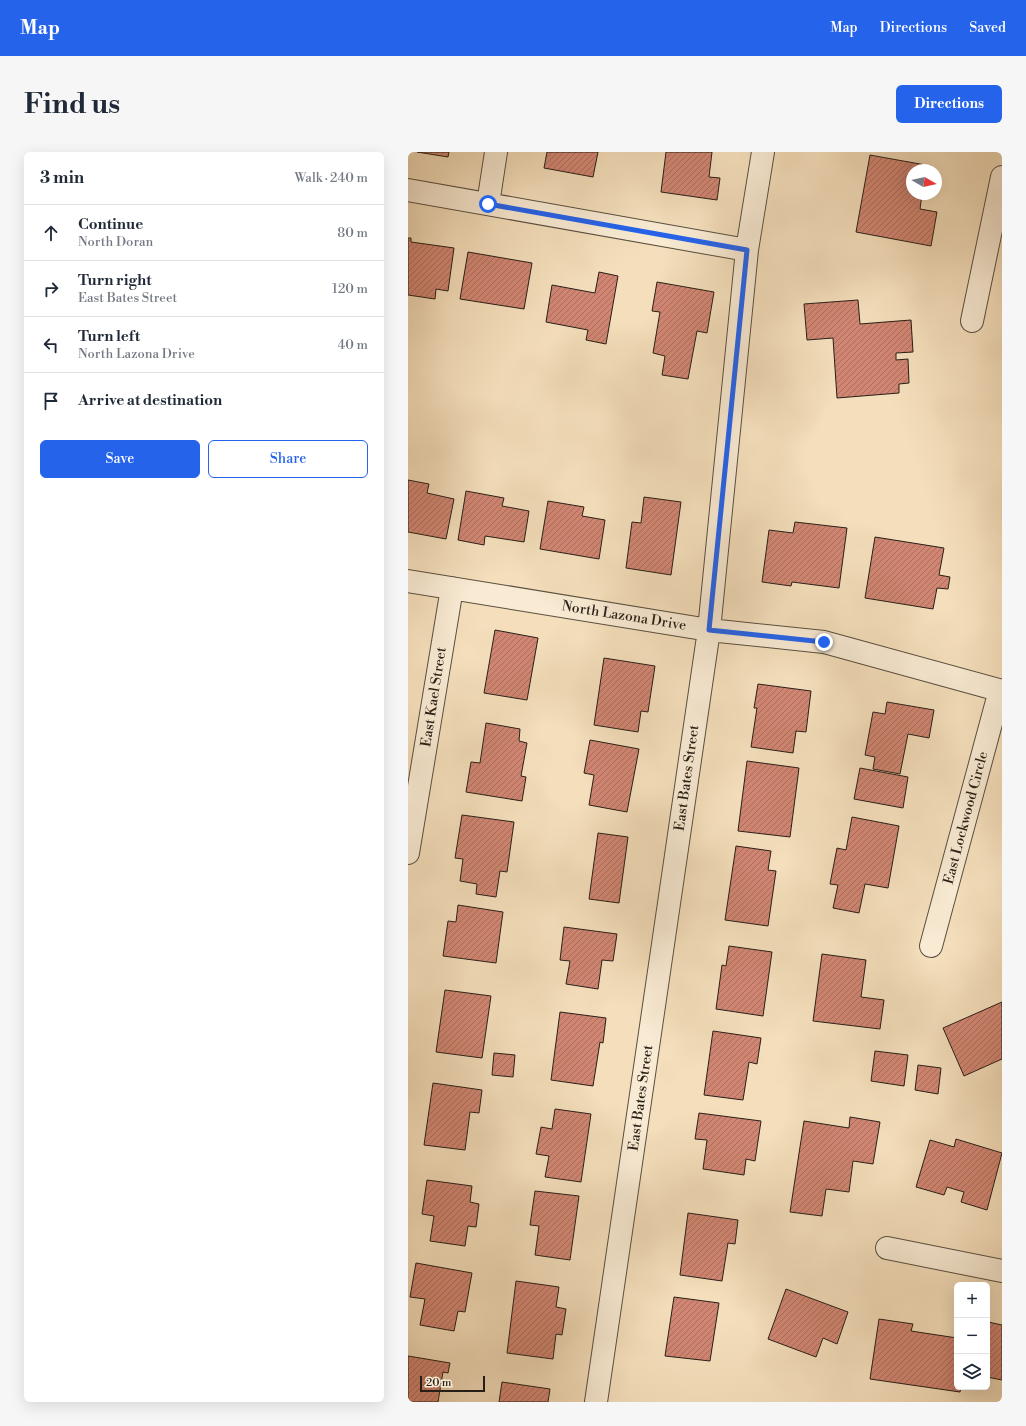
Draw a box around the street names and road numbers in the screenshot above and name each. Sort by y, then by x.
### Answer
street label: North Lazona Drive [560,597,688,635]
street label: East Kael Street [417,646,451,748]
street label: East Bates Street [671,724,703,832]
street label: East Lockwood Circle [940,750,992,886]
street label: East Bates Street [625,1044,657,1152]

